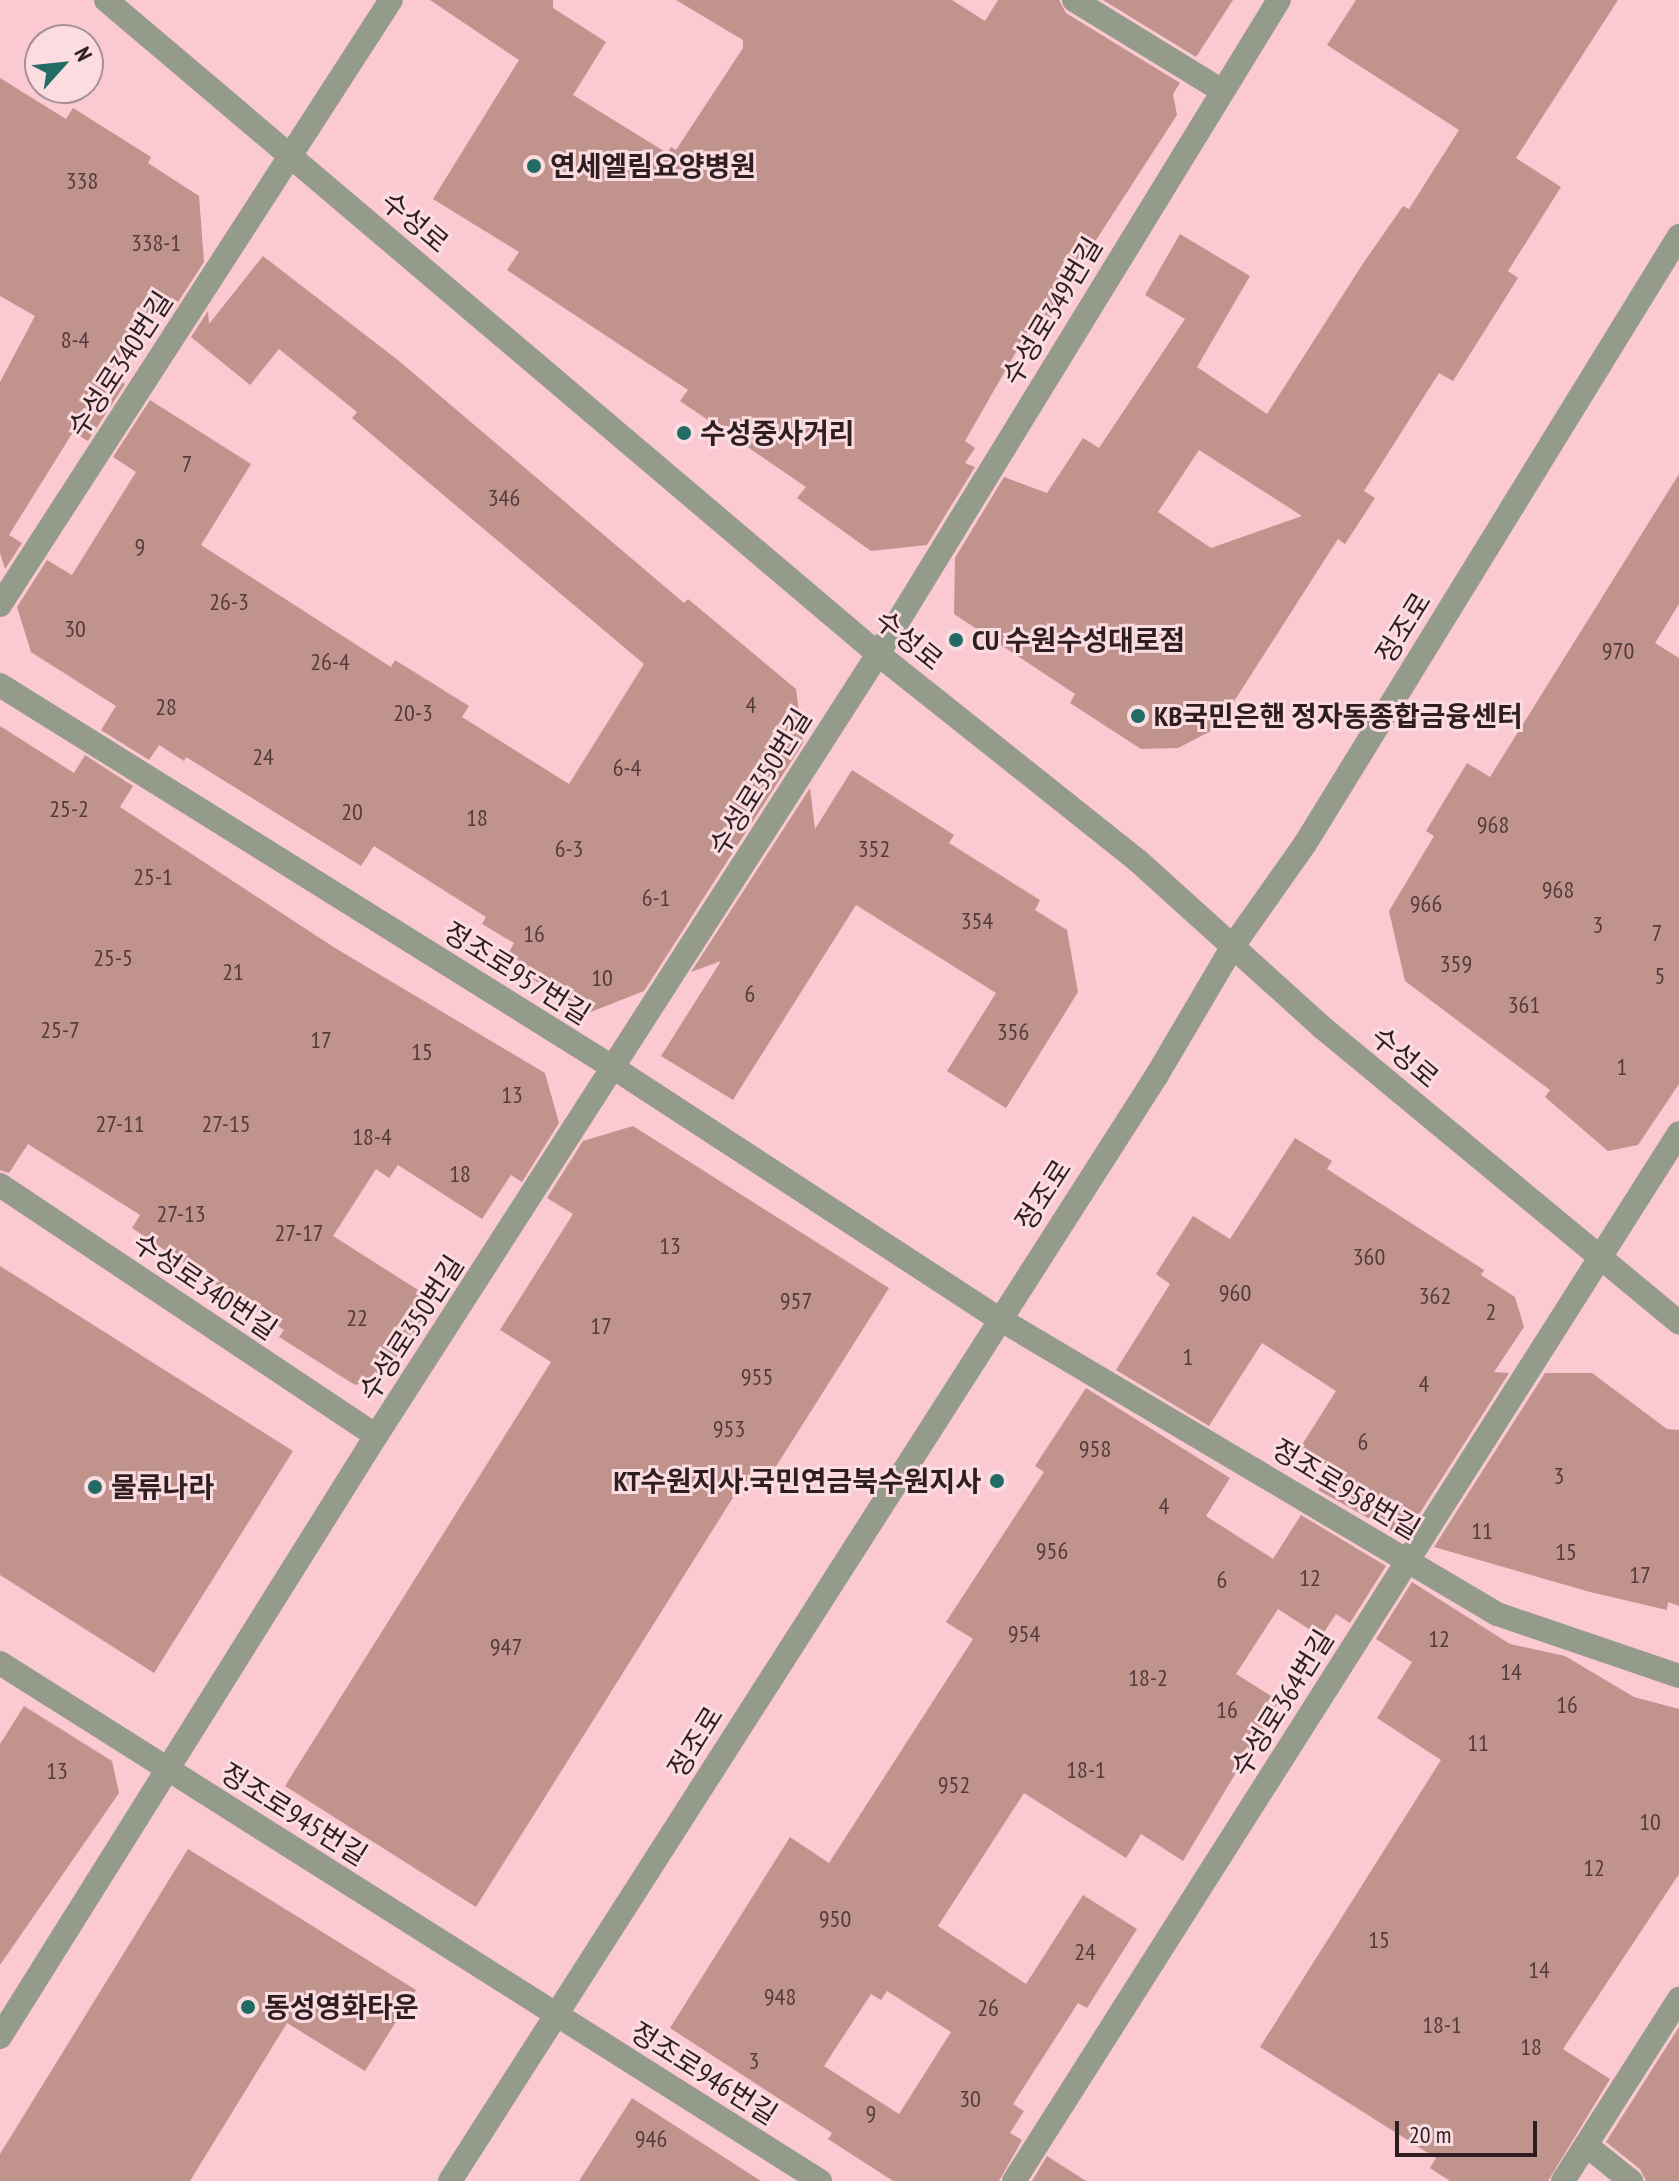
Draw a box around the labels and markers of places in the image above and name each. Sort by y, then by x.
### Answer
place label: 연세엘림요양병원 [550,149,756,183]
marker: 연세엘림요양병원 [525,157,543,175]
place label: 수성중사거리 [700,416,855,450]
marker: 수성중사거리 [675,424,693,442]
place label: CU 수원수성대로점 [972,623,1185,657]
marker: CU 수원수성대로점 [947,631,965,649]
place label: KB국민은핸 정자동종합금융센터 [1154,699,1523,733]
marker: KB국민은핸 정자동종합금융센터 [1129,707,1147,725]
place label: KT수원지사.국민연금북수원지사 [614,1464,981,1498]
place label: 물류나라 [111,1470,214,1504]
marker: KT수원지사.국민연금북수원지사 [988,1472,1006,1490]
marker: 물류나라 [86,1478,104,1496]
place label: 동성영화타운 [264,1990,419,2024]
marker: 동성영화타운 [239,1998,257,2016]

